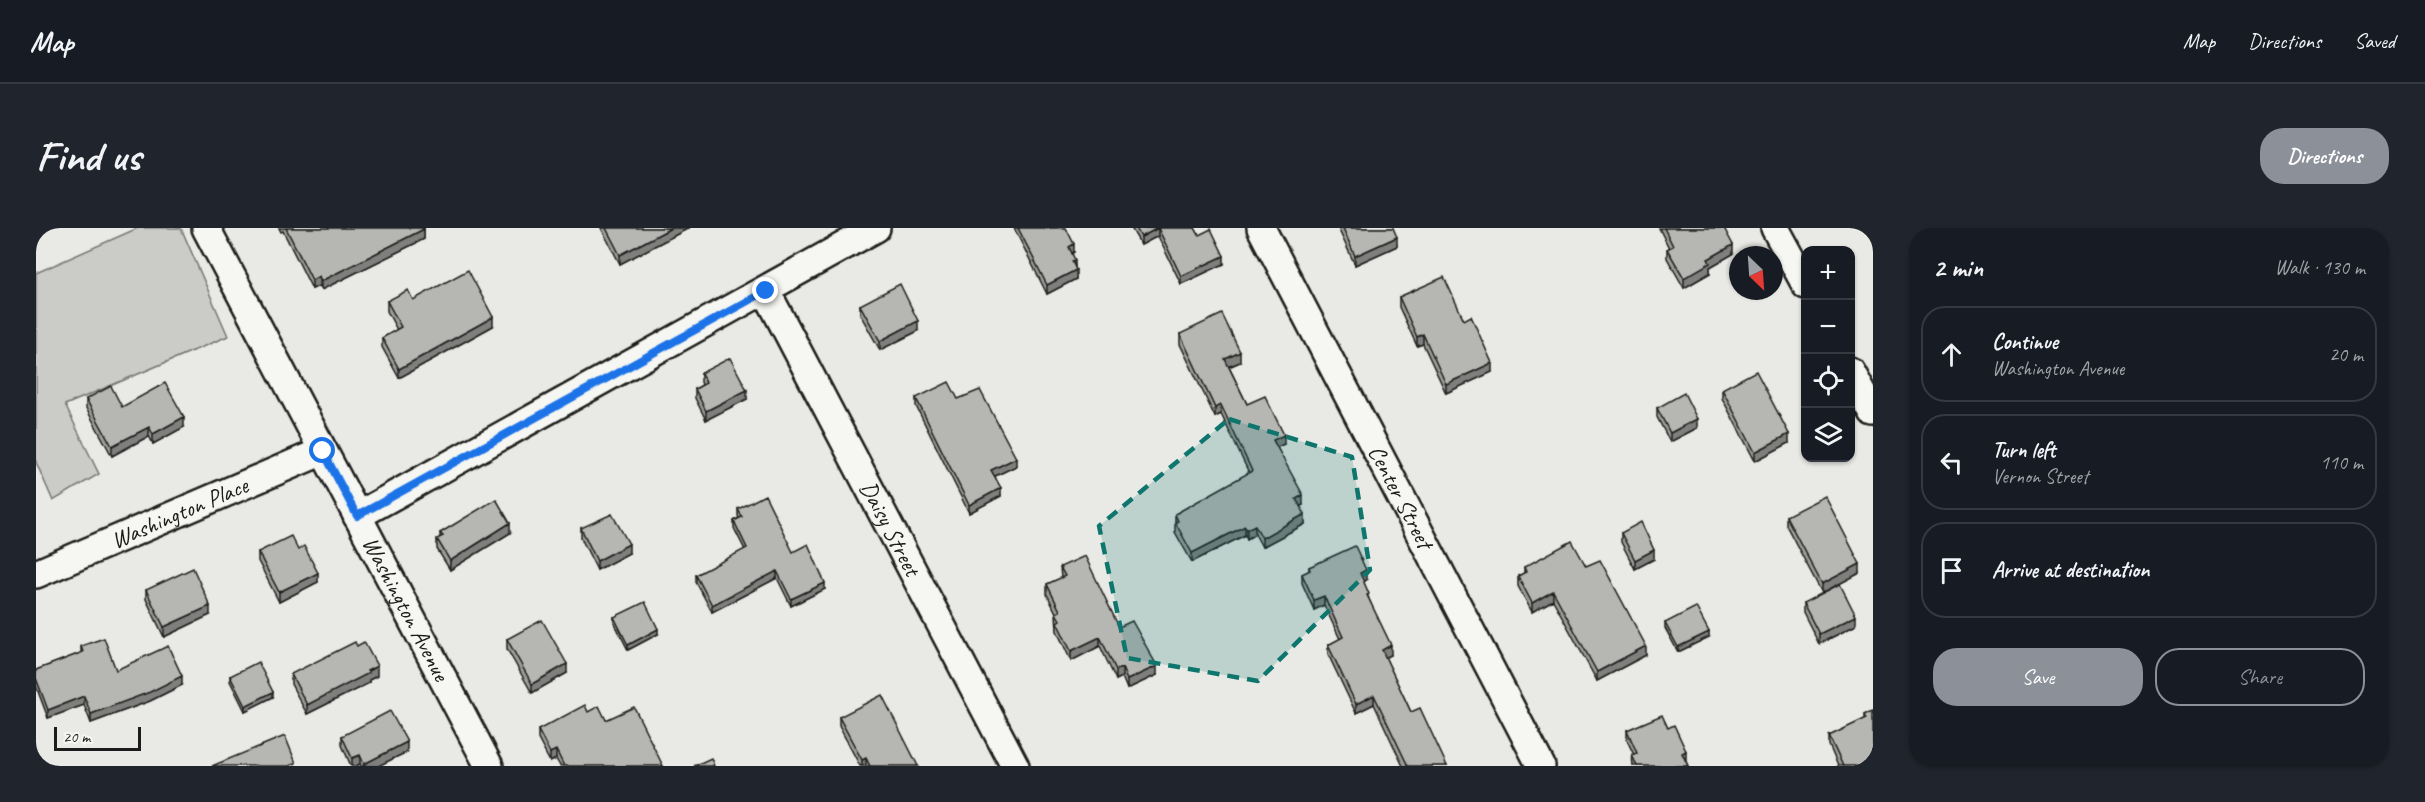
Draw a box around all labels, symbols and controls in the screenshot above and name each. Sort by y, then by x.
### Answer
text: Map [30,24,73,59]
text: Map [2183,28,2215,54]
text: Directions [2248,28,2321,54]
text: Saved [2354,28,2395,54]
button: Directions [2260,128,2389,184]
text: Find us [36,130,141,183]
north arrow [1729,246,1783,300]
map controls [1801,246,1855,462]
button: + [1801,246,1855,300]
text: 2 min [1933,251,1983,284]
text: Walk · 130 m [2275,255,2365,280]
route end [752,277,778,303]
button: − [1801,300,1855,354]
text: Continue [1992,328,2058,356]
icon: ahead [1935,338,1968,371]
text: 20 m [2329,342,2363,367]
button: locate [1801,354,1855,408]
text: Washington Avenue [1992,356,2124,381]
button: layers [1801,408,1855,462]
text: Turn left [1992,436,2056,464]
route start [309,437,335,463]
street label: Center Street [1362,440,1442,556]
icon: left [1935,446,1968,479]
text: 110 m [2320,450,2363,475]
text: Vernon Street [1992,464,2088,489]
street label: Washington Place [106,469,254,555]
street label: Daisy Street [853,476,929,583]
street label: Washington Avenue [356,531,457,688]
icon: arrive [1935,554,1968,587]
text: Arrive at destination [1992,556,2149,584]
button: Save [1933,648,2143,706]
button: Share [2155,648,2365,706]
scale bar [54,724,141,752]
text: 20 m [63,727,90,747]

